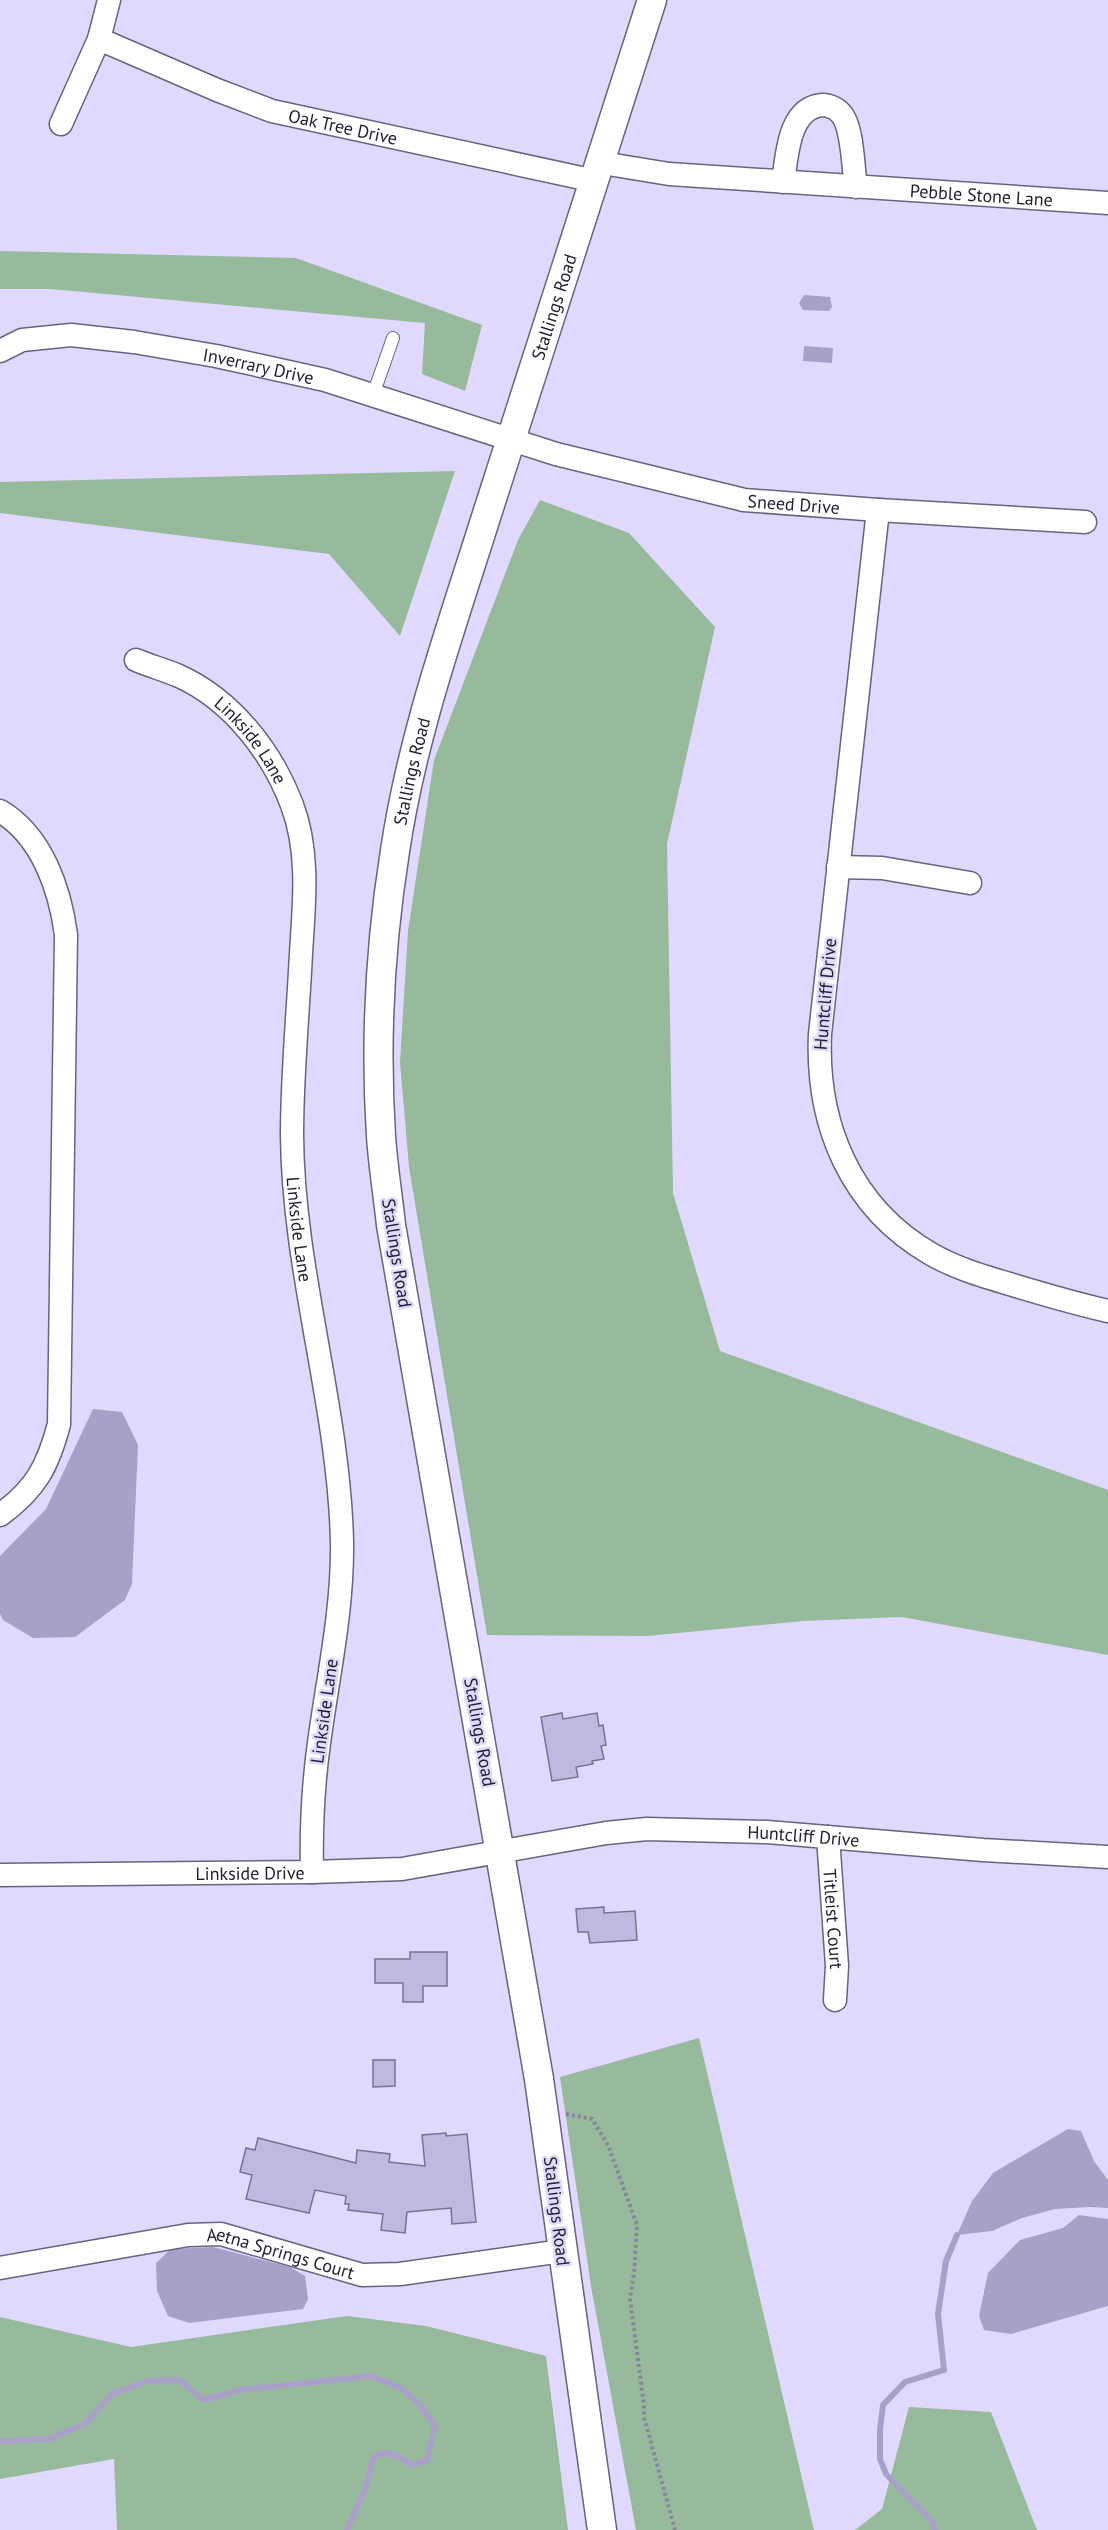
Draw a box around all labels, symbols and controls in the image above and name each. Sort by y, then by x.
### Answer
street label: Oak Tree Drive [286,103,400,149]
street label: Pebble Stone Lane [909,178,1054,211]
street label: Stallings Road [526,251,581,363]
street label: Inverrary Drive [201,342,316,389]
street label: Sneed Drive [747,489,841,519]
street label: Linkside Lane [210,691,292,788]
street label: Stallings Road [388,715,435,827]
street label: Huntcliff Drive [809,937,841,1051]
street label: Linkside Lane [282,1176,318,1283]
street label: Stallings Road [377,1197,417,1309]
street label: Linkside Lane [305,1657,343,1765]
street label: Stallings Road [459,1676,501,1788]
street label: Huntcliff Drive [747,1820,860,1851]
street label: Linkside Drive [195,1861,305,1885]
street label: Titleist Court [819,1868,849,1970]
street label: Stallings Road [539,2155,575,2267]
street label: Aetna Springs Court [206,2222,357,2284]

